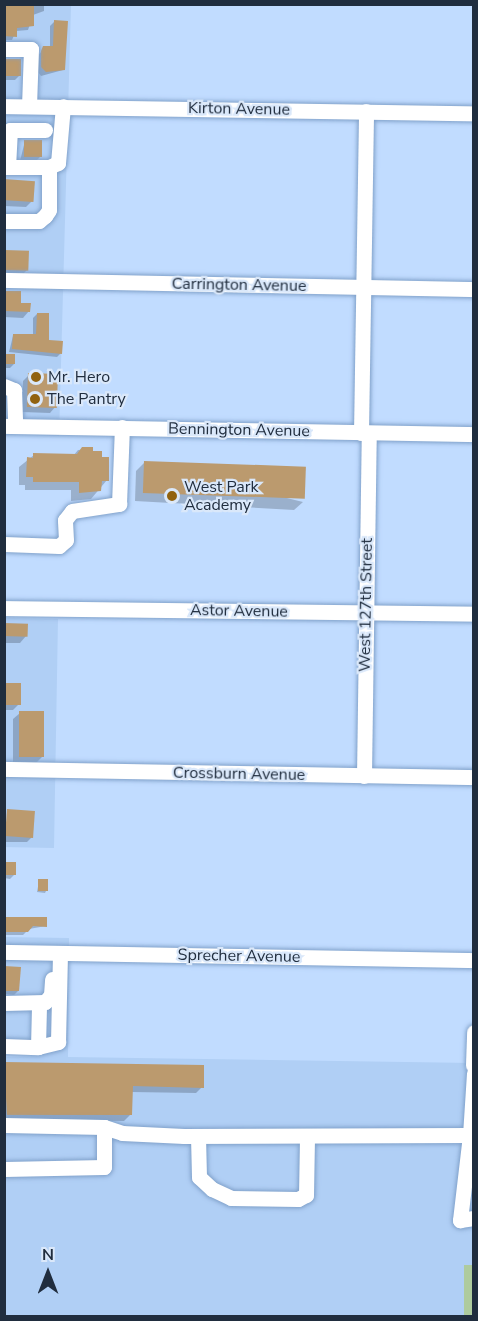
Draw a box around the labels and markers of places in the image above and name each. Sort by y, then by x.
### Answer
place label: Mr. Hero [48,367,110,387]
marker: Mr. Hero [29,370,43,384]
place label: The Pantry [47,389,126,409]
marker: The Pantry [28,392,42,406]
place label: West Park Academy [184,477,258,515]
marker: West Park Academy [165,489,179,503]

